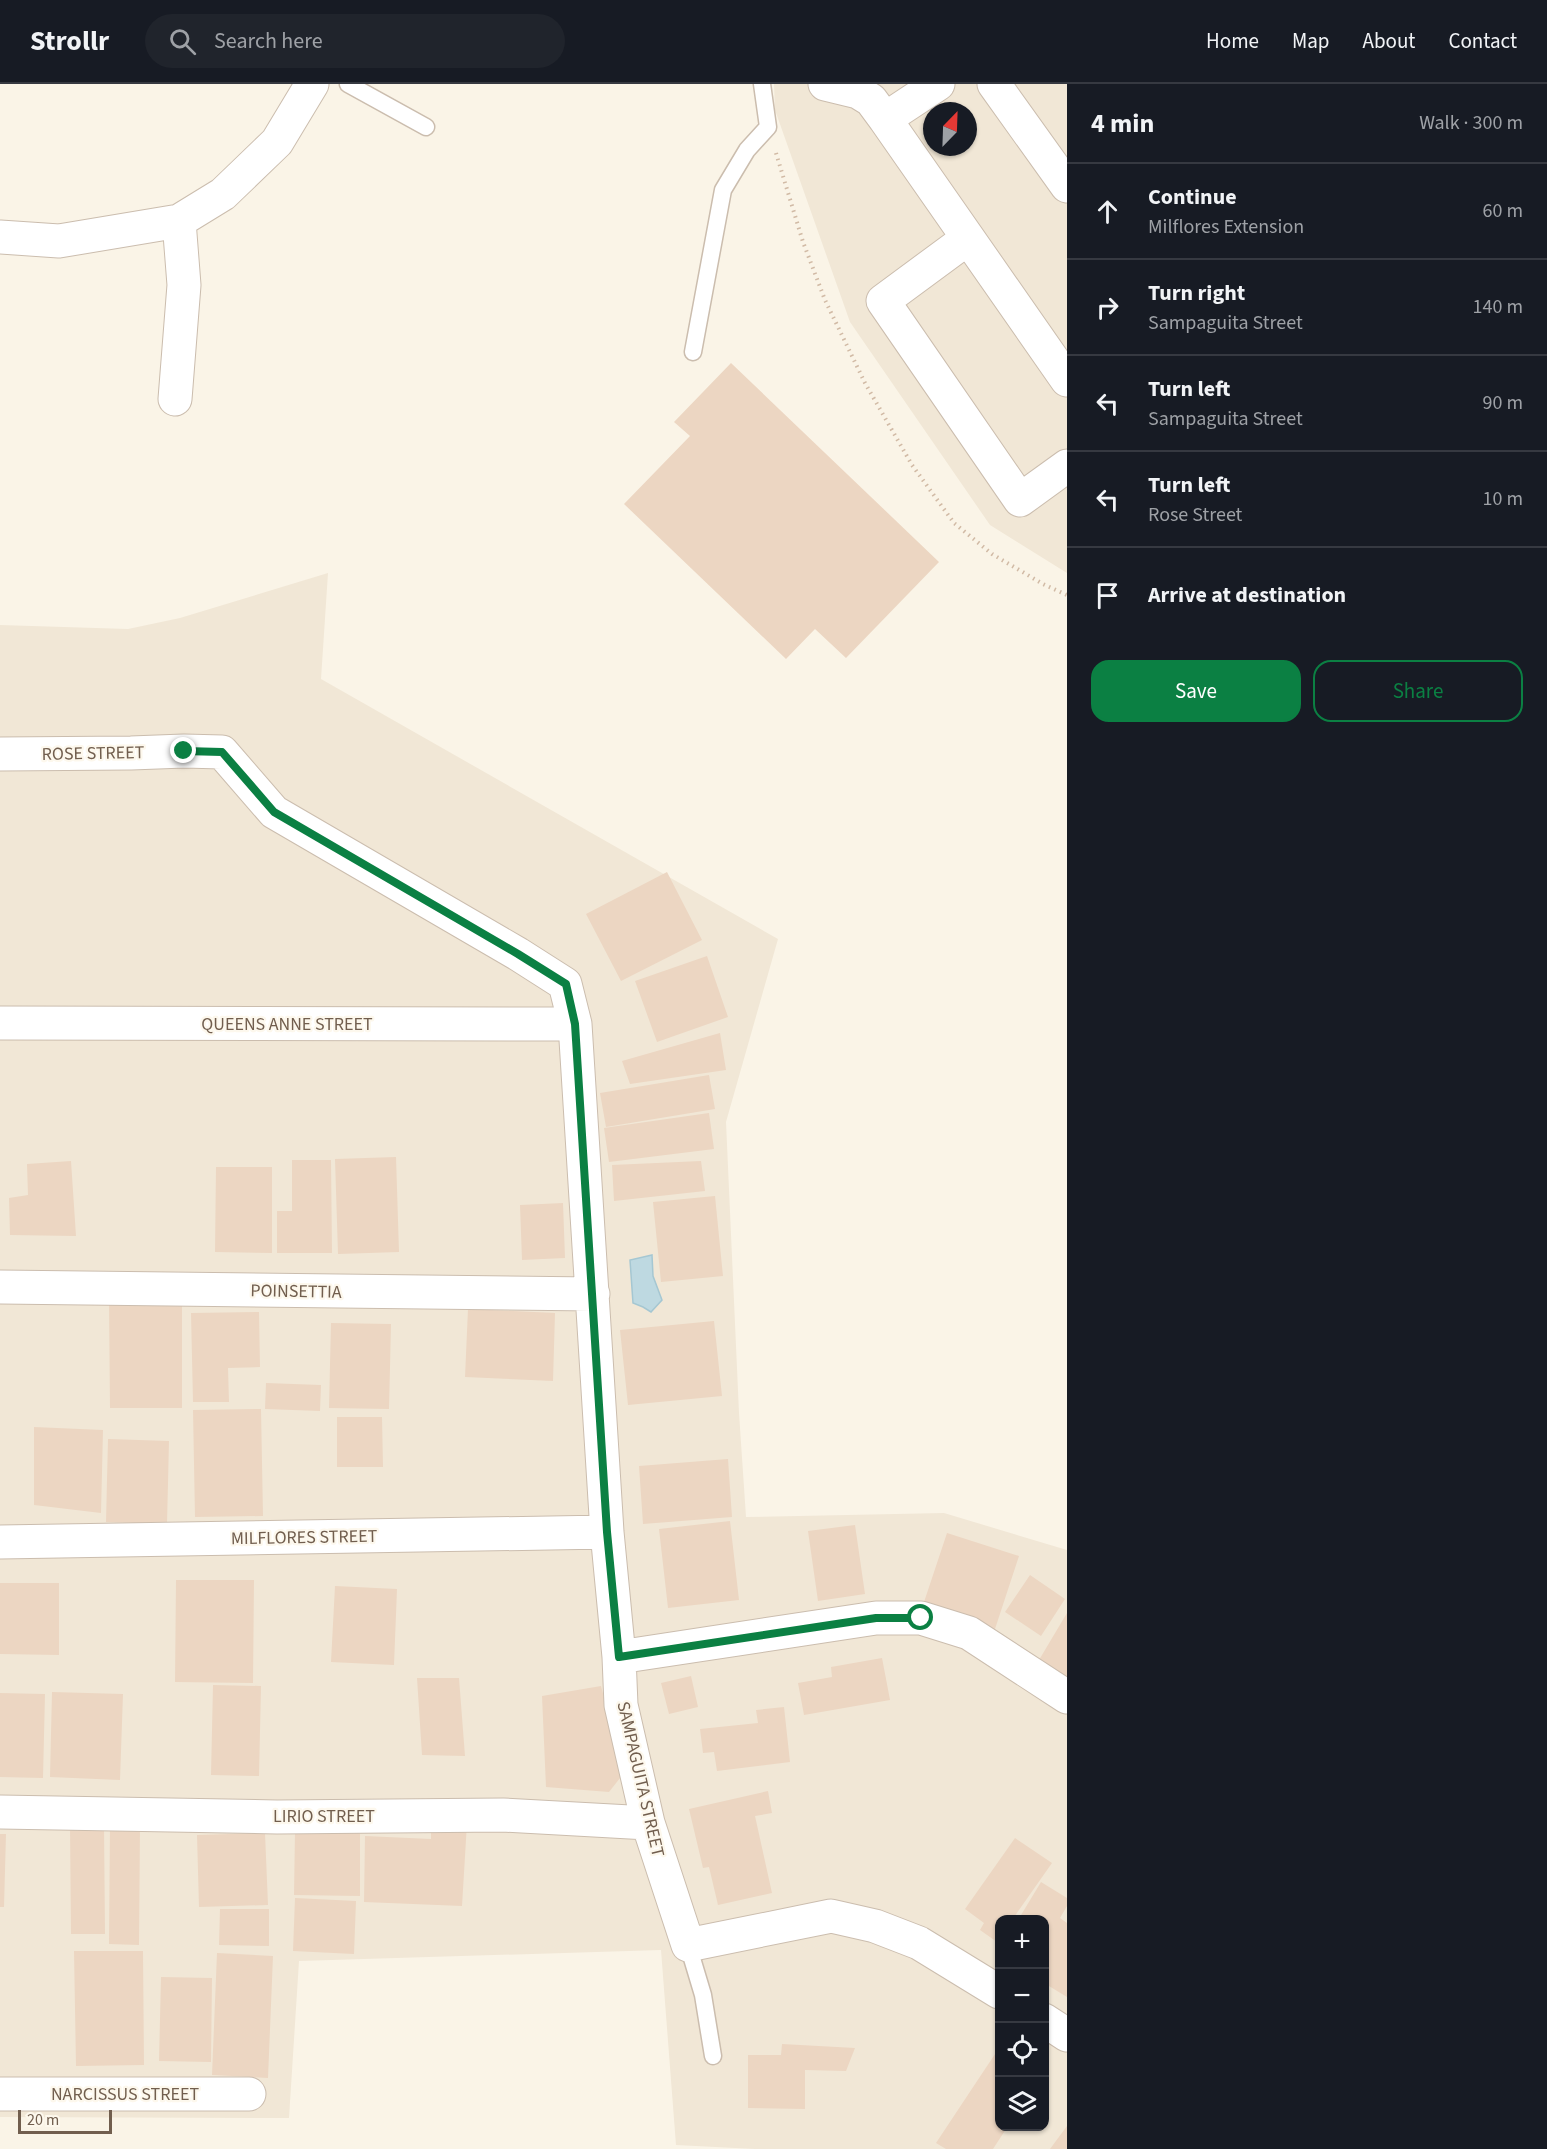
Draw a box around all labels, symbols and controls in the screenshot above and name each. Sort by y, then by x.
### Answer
search box [145,14,565,68]
text: Strollr [30,21,109,61]
icon: search [166,25,199,58]
text: Search here [214,25,323,57]
text: Home [1206,26,1259,56]
text: Map [1292,26,1330,56]
text: About [1363,26,1415,56]
text: Contact [1448,26,1517,56]
north arrow [923,102,977,156]
text: 4 min [1091,105,1154,142]
text: Walk · 300 m [1419,109,1523,137]
text: Continue [1148,181,1237,213]
icon: ahead [1091,195,1124,228]
text: 60 m [1483,197,1523,225]
text: Milflores Extension [1148,213,1304,241]
text: Turn right [1148,277,1245,309]
icon: right [1091,291,1124,324]
text: 140 m [1473,293,1523,321]
text: Sampaguita Street [1148,309,1303,337]
text: Turn left [1148,373,1230,405]
icon: left [1091,387,1124,420]
text: 90 m [1483,389,1523,417]
text: Sampaguita Street [1148,405,1303,433]
text: Turn left [1148,469,1230,501]
icon: left [1091,483,1124,516]
text: 10 m [1483,485,1523,513]
text: Rose Street [1148,501,1242,529]
icon: arrive [1091,579,1124,612]
text: Arrive at destination [1148,579,1346,611]
button: Save [1091,660,1301,722]
button: Share [1313,660,1523,722]
route end [170,737,196,763]
street label: ROSE STREET [41,740,145,767]
street label: QUEENS ANNE STREET [201,1012,373,1037]
street label: POINSETTIA [250,1278,342,1305]
street label: MILFLORES STREET [231,1524,378,1551]
route start [907,1604,933,1630]
street label: SAMPAGUITA STREET [610,1699,671,1860]
street label: LIRIO STREET [273,1804,375,1829]
map controls [995,1915,1049,2131]
button: + [995,1915,1049,1969]
button: − [995,1969,1049,2023]
button: locate [995,2023,1049,2077]
button: layers [995,2077,1049,2131]
street label: NARCISSUS STREET [51,2082,199,2107]
scale bar [18,2107,112,2134]
text: 20 m [27,2109,59,2131]

